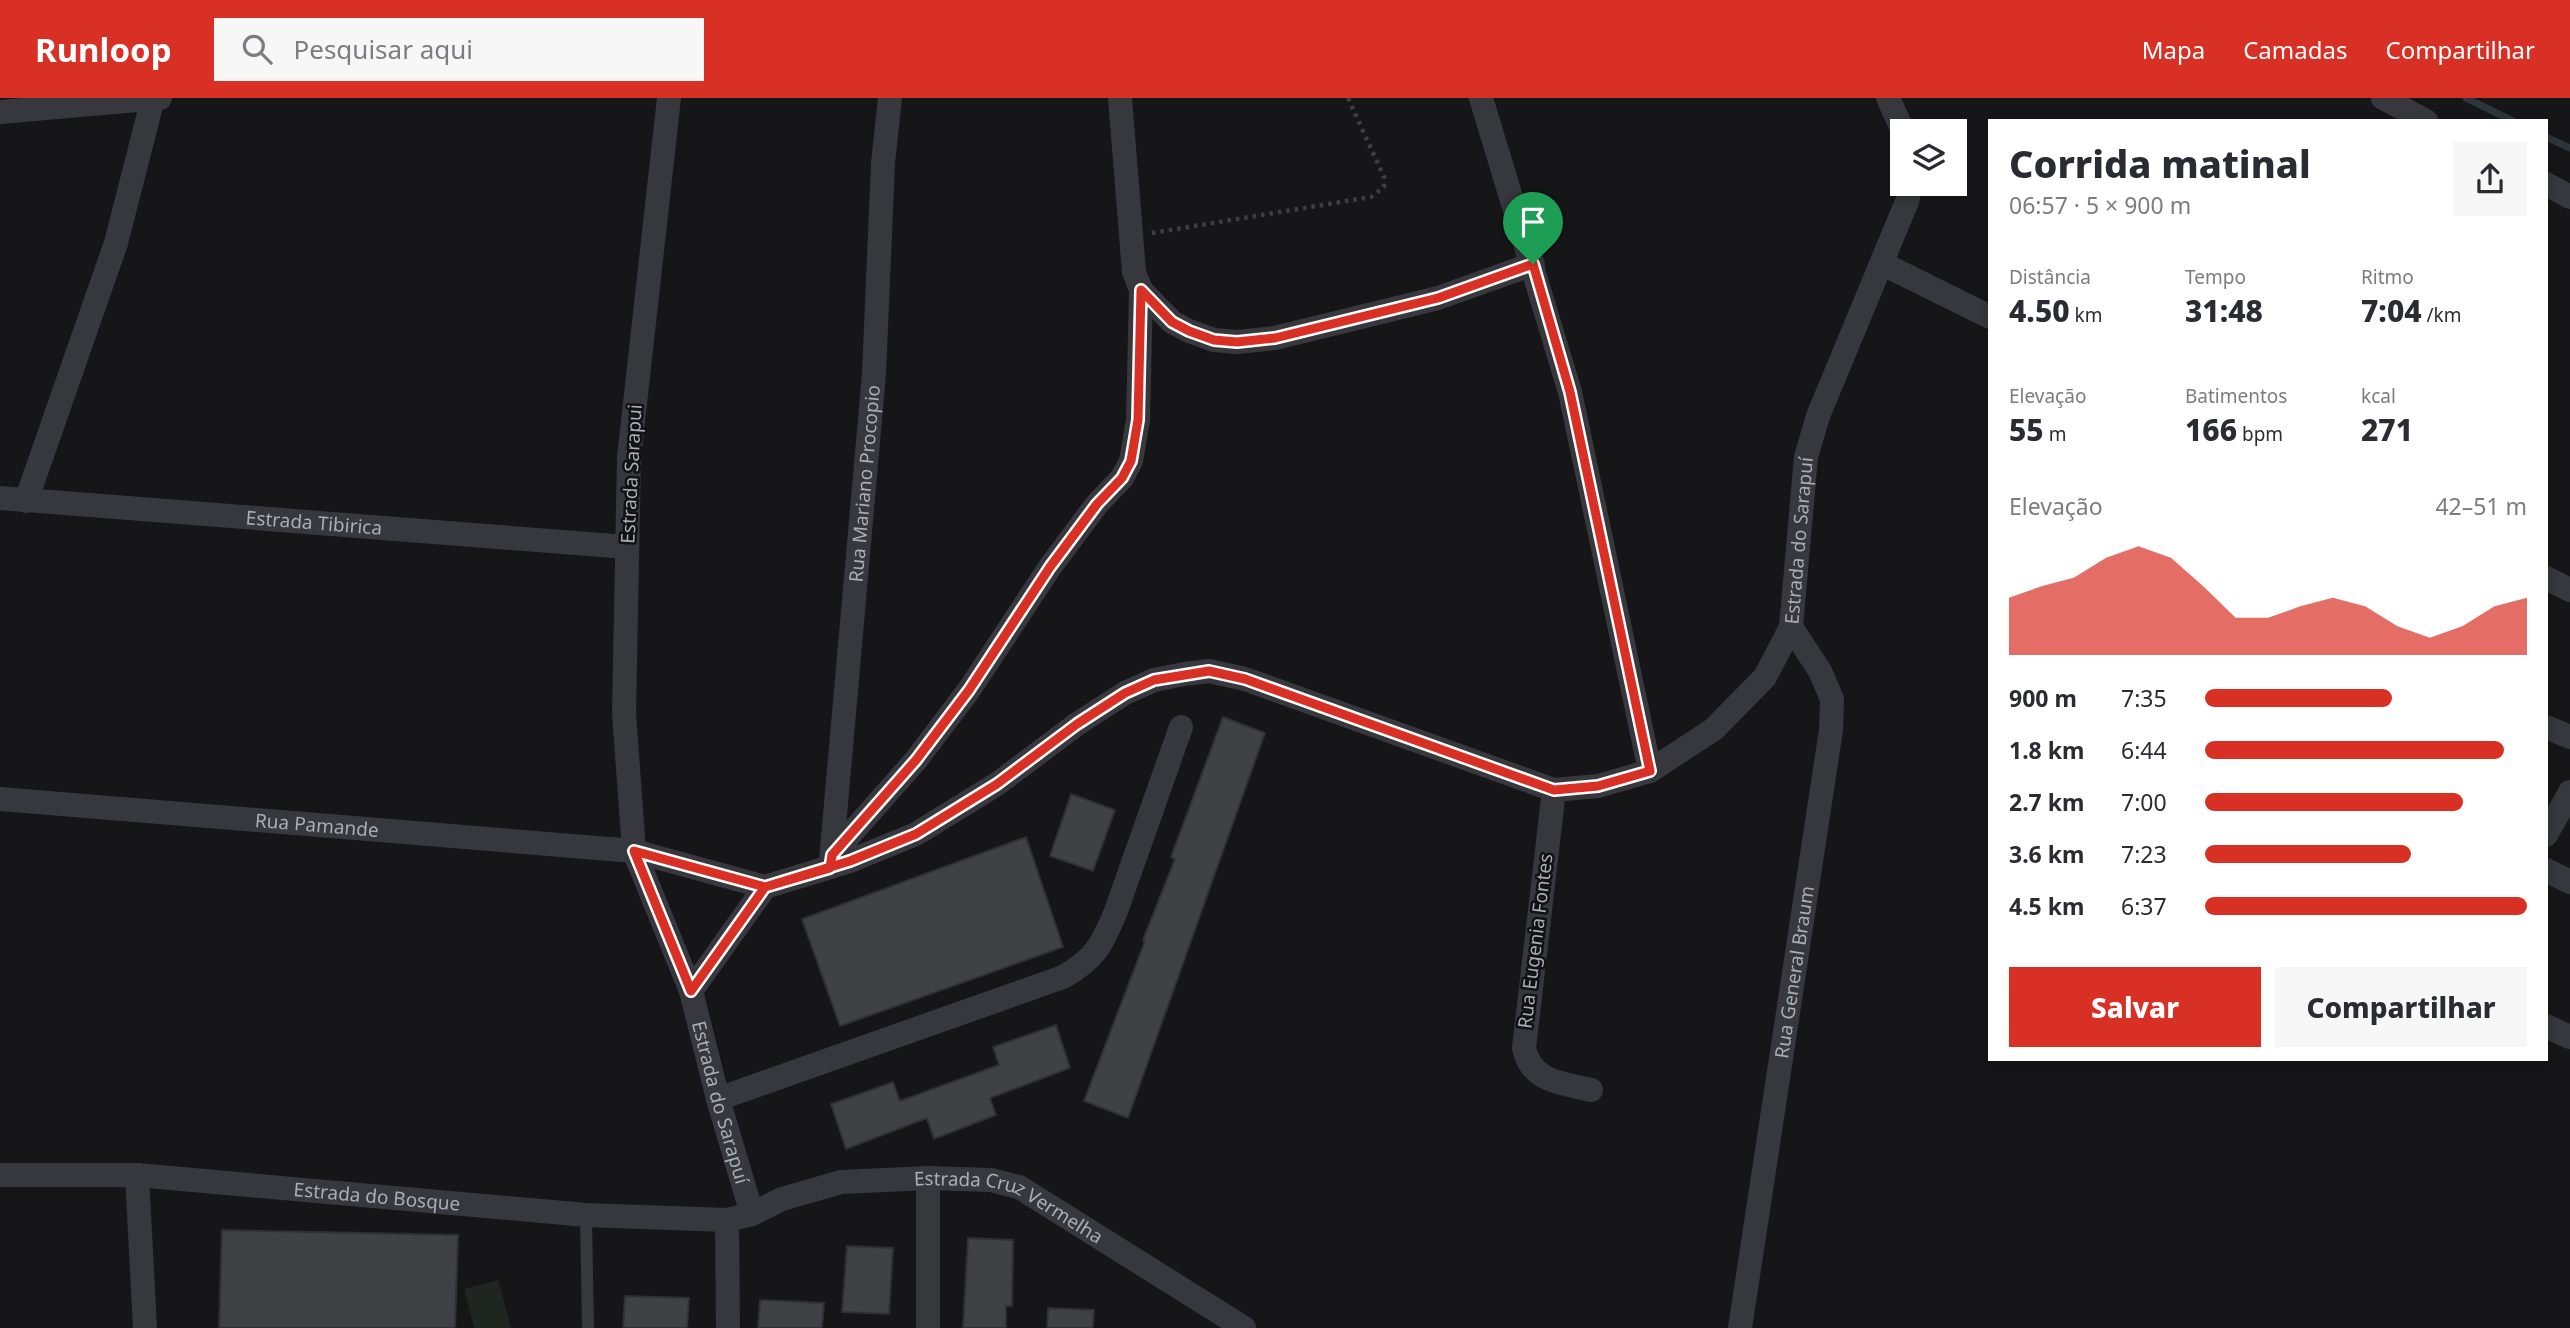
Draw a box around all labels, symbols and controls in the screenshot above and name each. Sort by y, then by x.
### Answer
search box [214,18,704,81]
text: Runloop [35,27,172,72]
icon: search [238,30,276,68]
text: Pesquisar aqui [294,31,473,67]
text: Mapa [2142,33,2205,66]
text: Camadas [2243,33,2347,66]
text: Compartilhar [2385,33,2535,66]
map controls [1890,119,1967,196]
button: layers [1890,119,1967,196]
text: Corrida matinal [2009,137,2311,189]
button: share [2453,142,2527,216]
text: 06:57 · 5 × 900 m [2009,189,2191,221]
pin [1503,192,1563,264]
icon: arrive [1514,203,1552,241]
text: Distância [2009,264,2091,290]
text: Tempo [2185,264,2246,290]
text: Ritmo [2361,264,2414,290]
text: 4.50 [2009,290,2070,331]
text: 31:48 [2185,290,2263,331]
text: 7:04 [2361,290,2422,331]
text: km [2070,302,2102,328]
text: /km [2422,302,2462,328]
text: Elevação [2009,383,2086,409]
text: Batimentos [2185,383,2287,409]
text: kcal [2361,383,2396,409]
street label: Rua Mariano Procopio [843,384,886,583]
street label: Estrada Sarapui [614,404,648,544]
text: 55 [2009,409,2044,450]
text: 166 [2185,409,2237,450]
text: 271 [2361,409,2413,450]
text: m [2044,421,2066,447]
text: bpm [2237,421,2283,447]
street label: Estrada do Sarapuí [1778,455,1819,625]
text: Elevação [2009,490,2103,522]
text: 42–51 m [2435,490,2527,522]
street label: Estrada Tibirica [245,504,383,541]
text: 900 m [2009,682,2077,714]
text: 7:35 [2121,682,2167,714]
text: 1.8 km [2009,734,2084,766]
text: 6:44 [2121,734,2167,766]
text: 2.7 km [2009,786,2084,818]
text: 7:00 [2121,786,2167,818]
street label: Rua Pamande [254,807,380,843]
text: 3.6 km [2009,838,2084,870]
text: 7:23 [2121,838,2167,870]
street label: Rua Eugenia Fontes [1511,852,1559,1030]
street label: Rua General Braum [1768,884,1820,1060]
text: 4.5 km [2009,890,2084,922]
text: 6:37 [2121,890,2167,922]
button: Salvar [2009,967,2261,1047]
button: Compartilhar [2275,967,2527,1047]
street label: Estrada do Sarapuí [686,1018,756,1188]
street label: Estrada Cruz Vermelha [913,1165,1108,1250]
street label: Estrada do Bosque [293,1176,462,1217]

